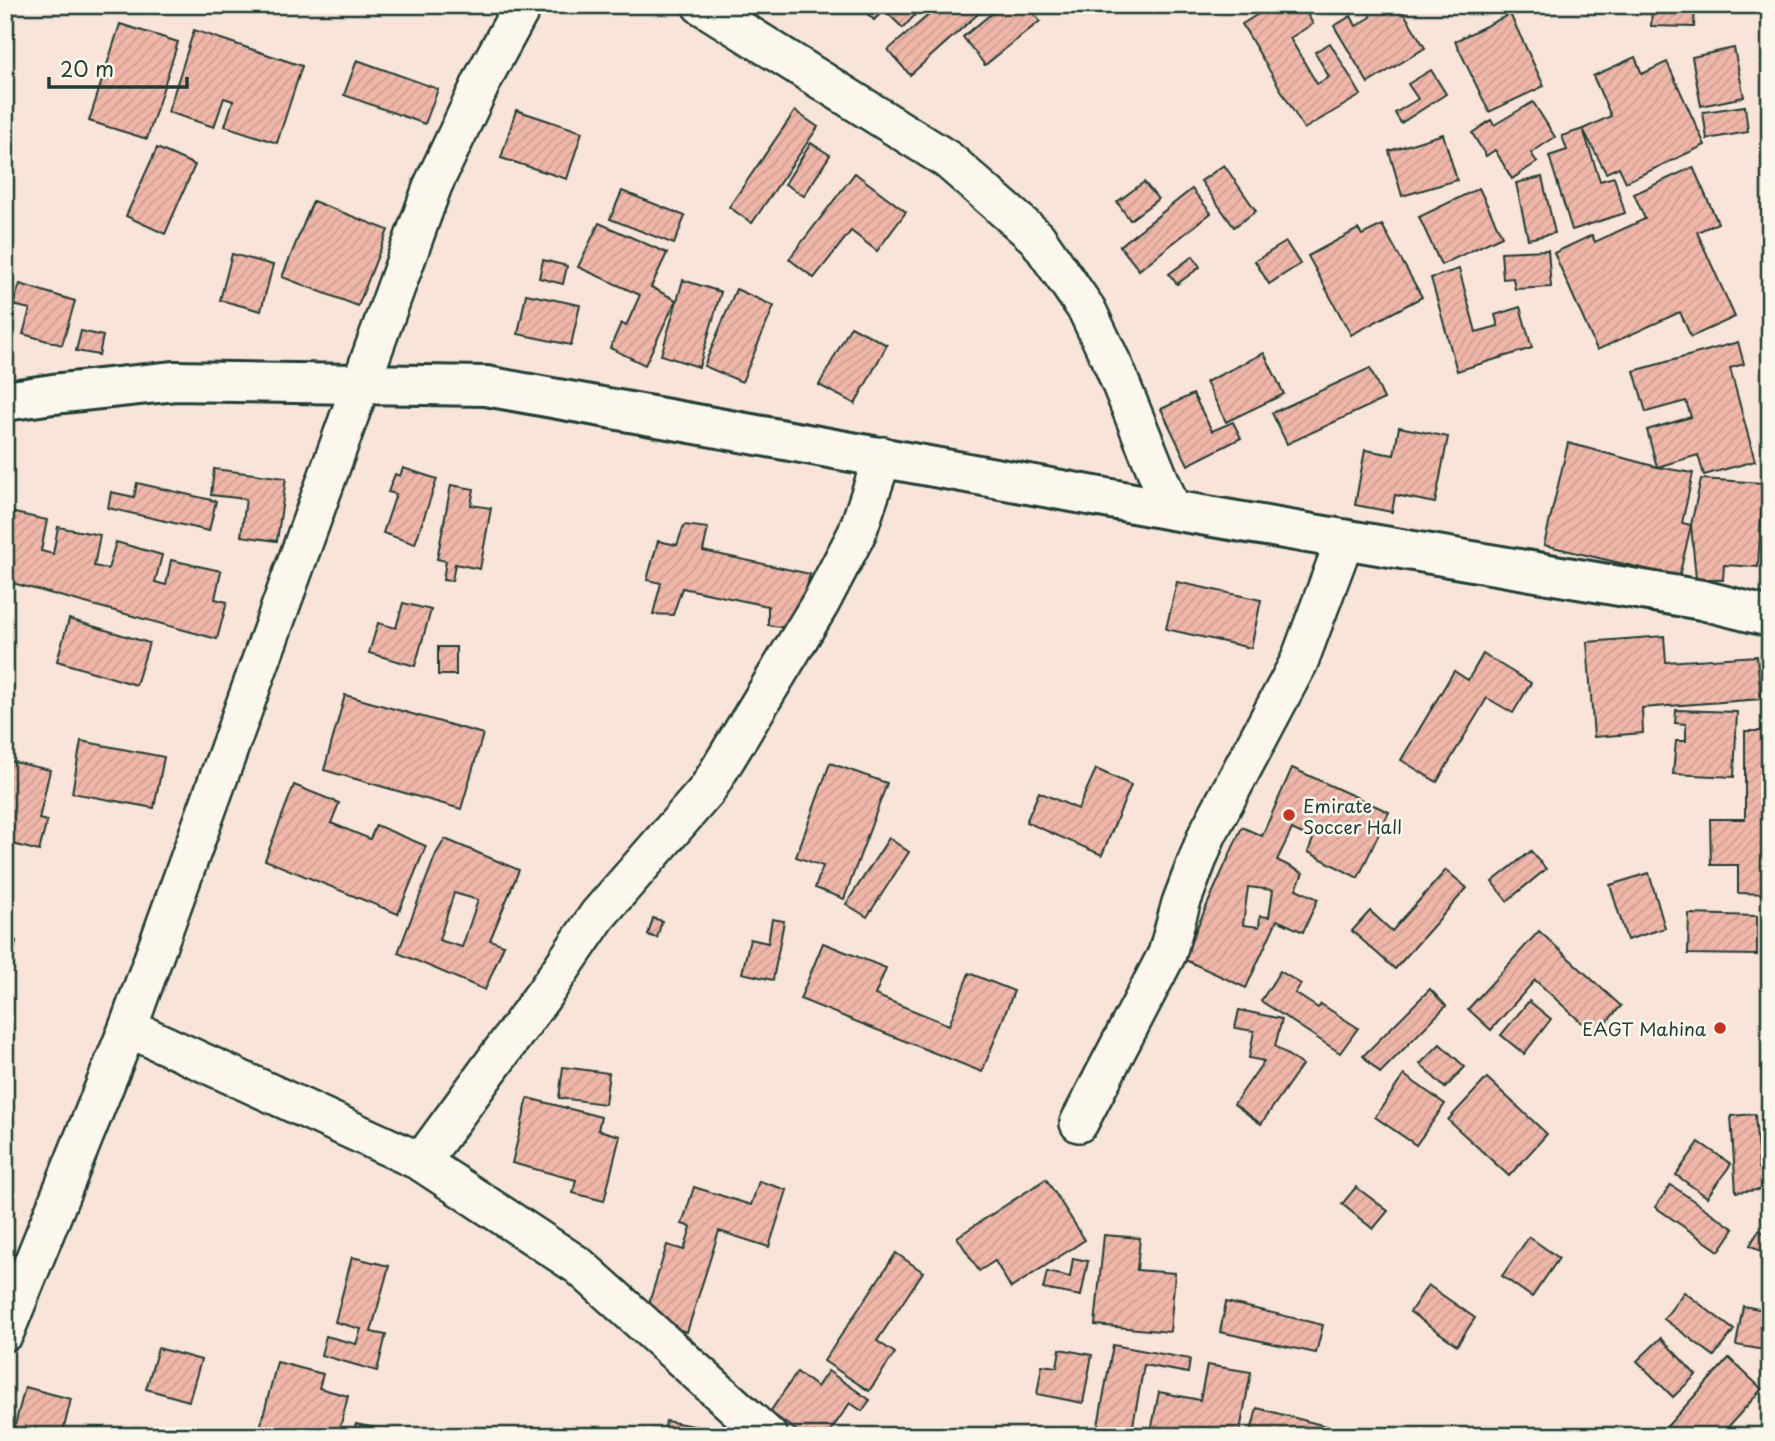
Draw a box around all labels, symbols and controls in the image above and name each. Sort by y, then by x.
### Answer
scale bar [49,46,187,90]
text: 20 m [60,52,114,84]
place label: Emirate Soccer Hall [1303,792,1402,840]
marker: Emirate Soccer Hall [1281,807,1297,823]
place label: EAGT Mahina [1582,1015,1707,1042]
marker: EAGT Mahina [1712,1020,1728,1036]

